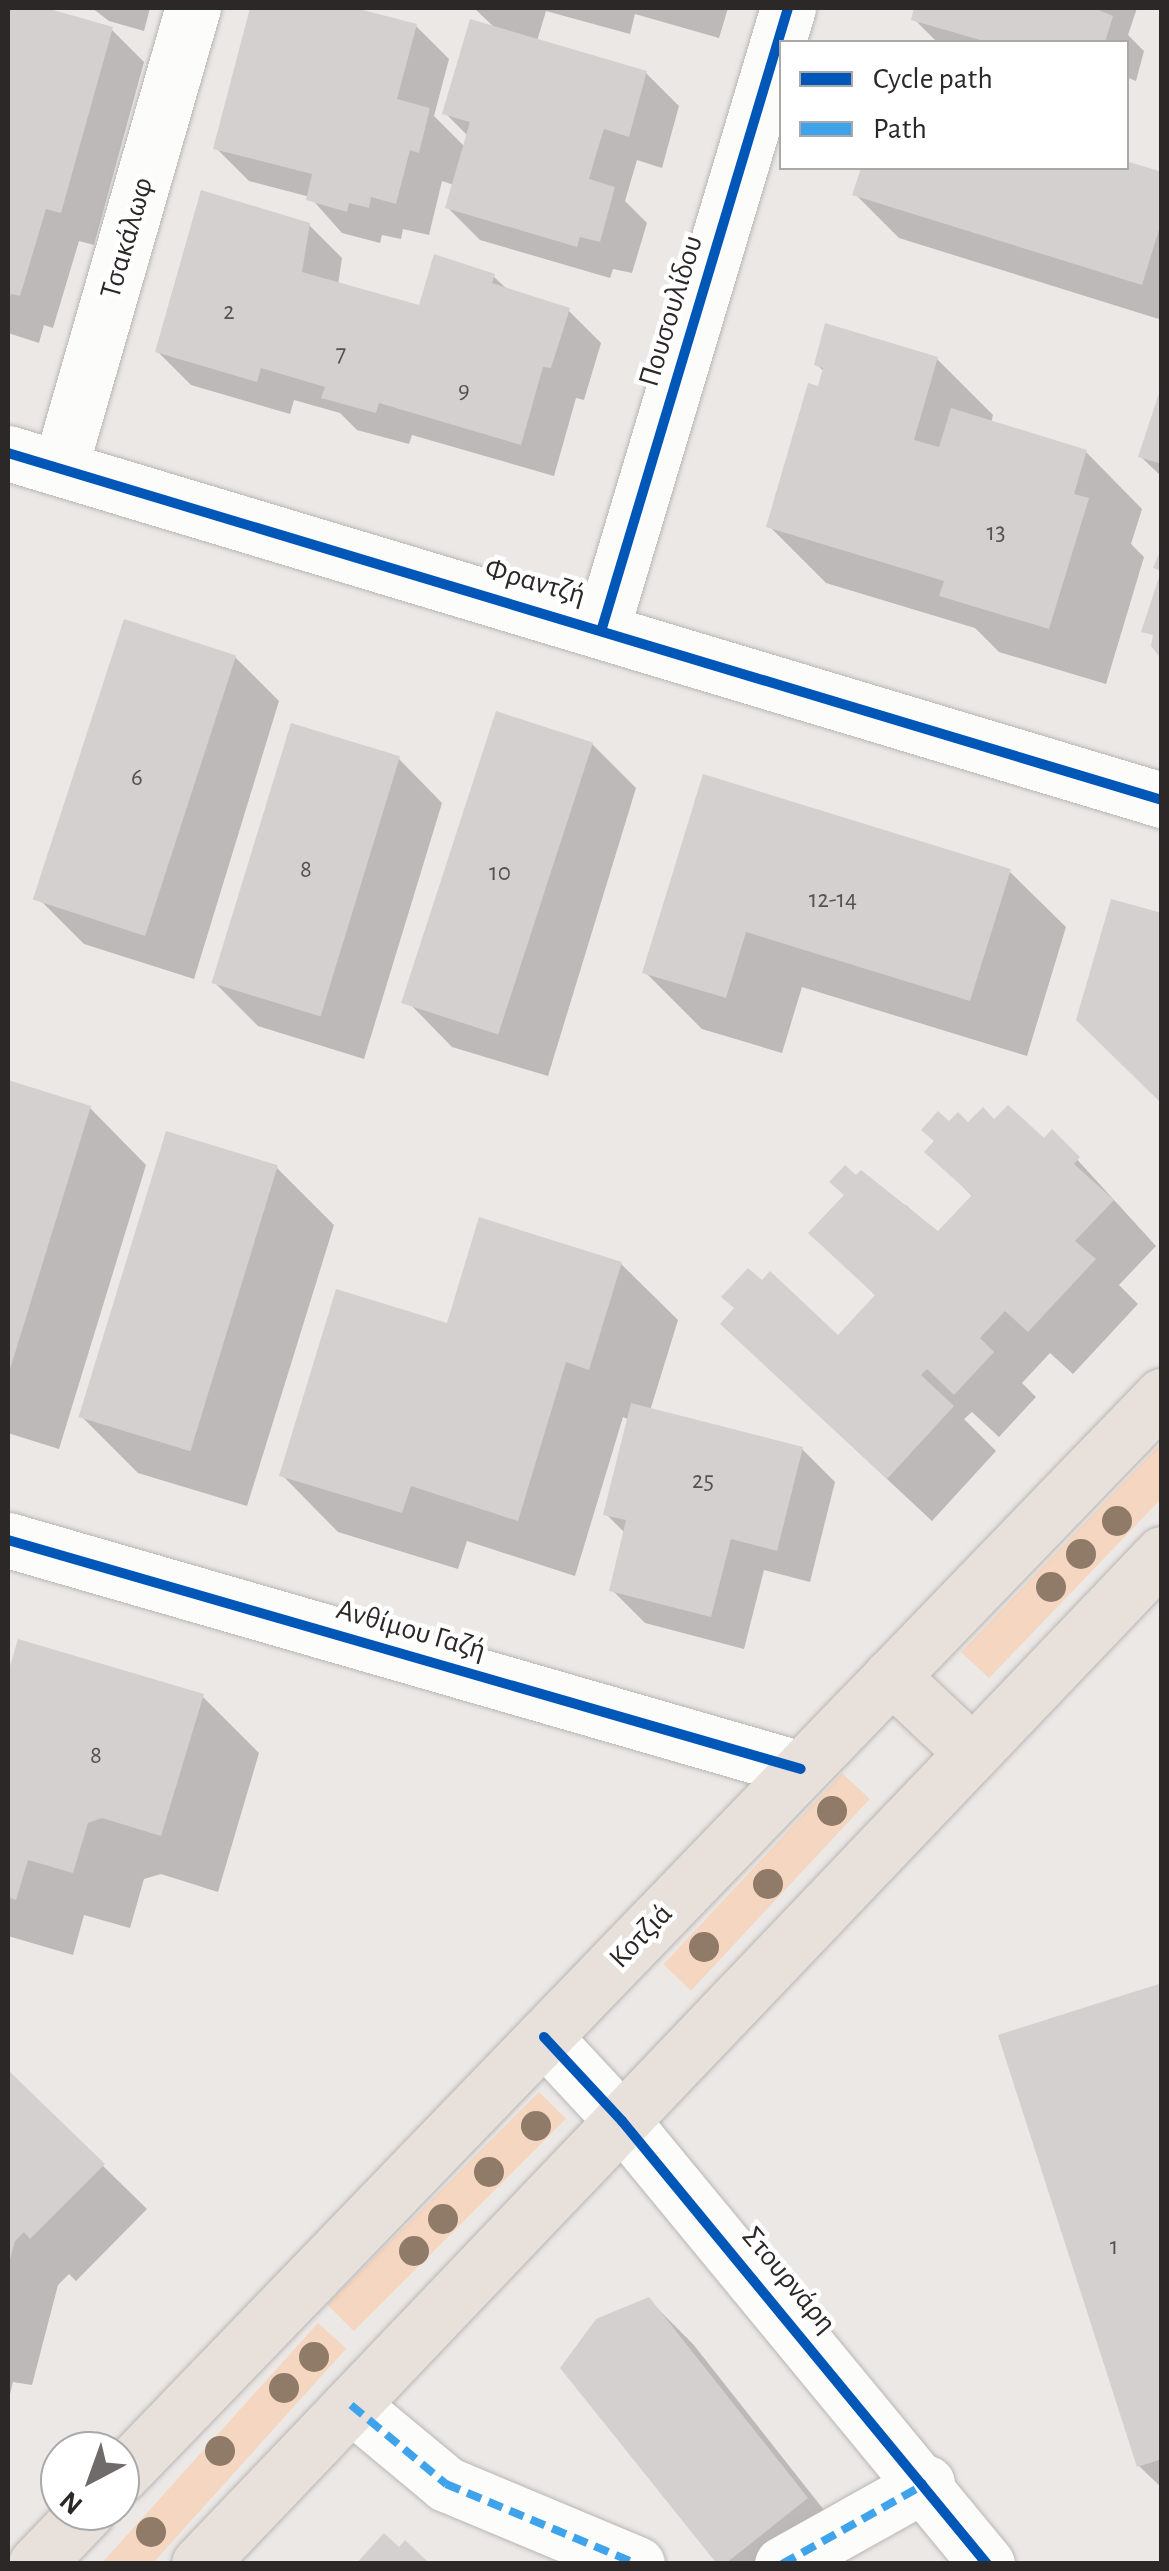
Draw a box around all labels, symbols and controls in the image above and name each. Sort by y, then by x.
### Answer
legend [779,40,1129,170]
text: Cycle path [873,64,993,94]
text: Path [873,114,927,144]
street label: Τσακάλωφ [93,173,161,303]
street label: Πουσουλίδου [631,231,711,391]
house number: 2 [223,297,235,327]
house number: 7 [336,339,346,369]
house number: 9 [458,376,470,406]
house number: 13 [987,518,1005,548]
street label: Φραντζή [481,551,589,613]
house number: 6 [131,763,143,793]
house number: 8 [300,855,312,885]
house number: 10 [489,858,511,888]
house number: 12-14 [809,885,857,915]
house number: 25 [692,1466,714,1496]
street label: Ανθίμου Γαζή [332,1592,490,1668]
house number: 8 [90,1741,102,1771]
street label: Κοτζιά [602,1896,680,1976]
street label: Στουρνάρη [734,2219,844,2341]
house number: 1 [1110,2232,1118,2262]
north arrow [40,2431,140,2531]
text: N [55,2485,88,2519]

